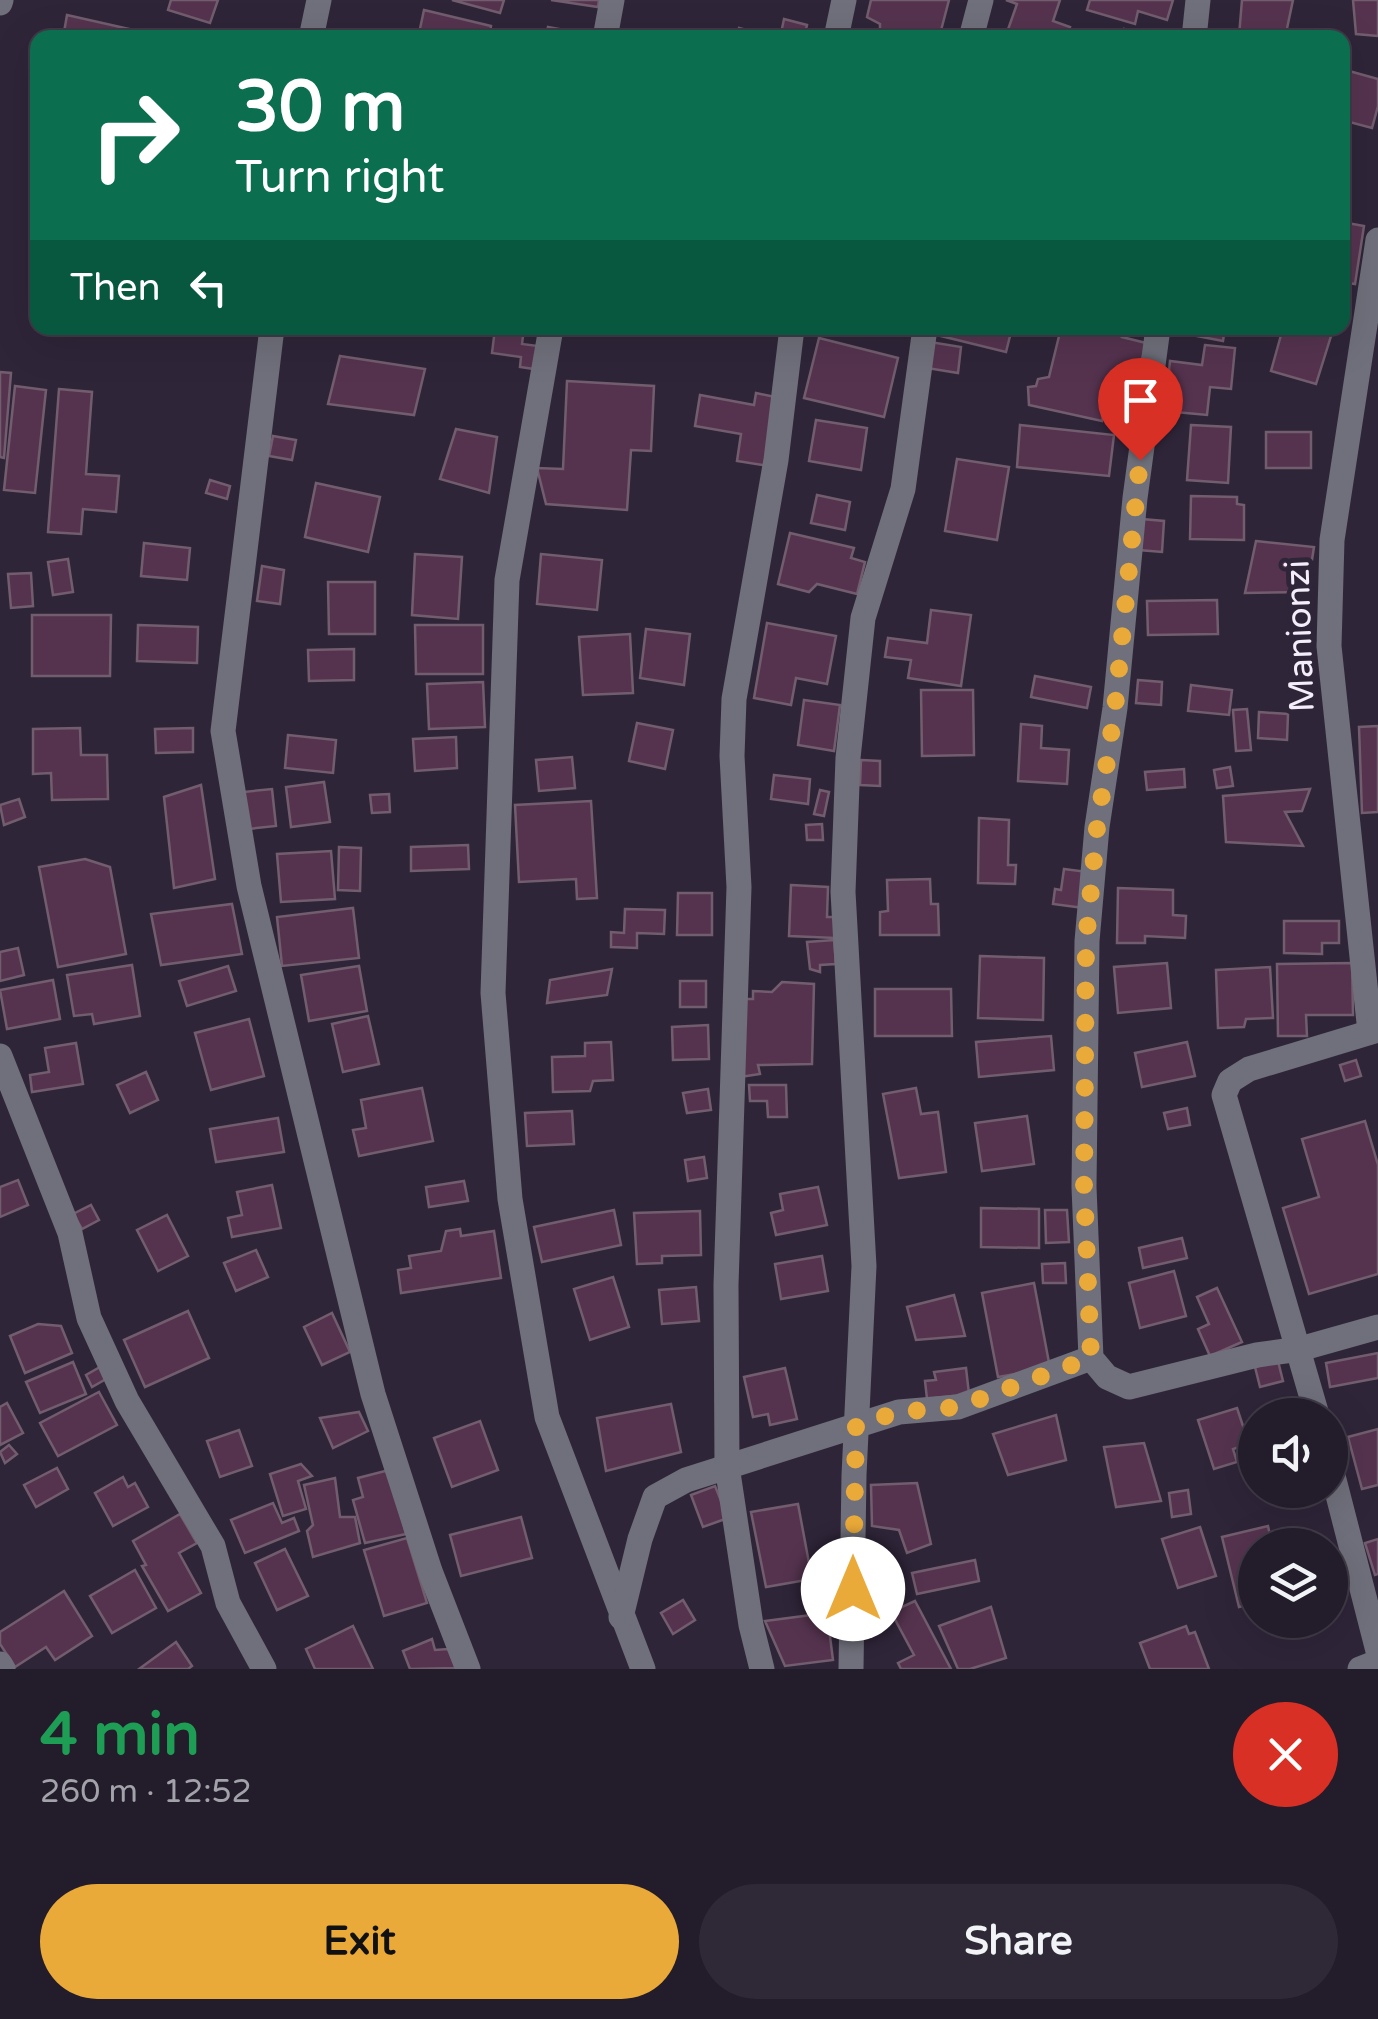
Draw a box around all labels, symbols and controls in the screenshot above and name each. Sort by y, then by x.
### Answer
text: 30 m [235,66,405,150]
icon: right [70,70,200,200]
text: Turn right [235,151,444,205]
icon: left [181,260,236,315]
text: Then [70,265,161,311]
pin [1098,358,1183,461]
icon: arrive [1113,373,1168,428]
street label: Manionzi [1276,559,1324,713]
map controls [1238,1398,1348,1638]
button: sound [1238,1398,1348,1508]
button: layers [1238,1528,1348,1638]
position arrow [801,1537,905,1641]
text: 4 min [40,1699,200,1771]
button: close [1233,1702,1338,1807]
text: 260 m · 12:52 [40,1773,252,1811]
button: Exit [40,1884,679,1999]
button: Share [699,1884,1338,1999]

